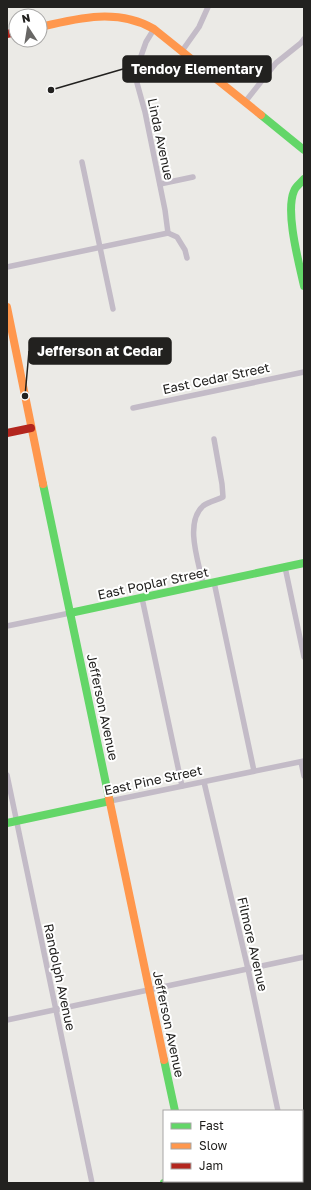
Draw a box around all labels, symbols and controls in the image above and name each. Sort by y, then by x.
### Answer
north arrow [8,8,48,48]
text: N [20,11,31,25]
callout: Tendoy Elementary [123,56,271,82]
text: Tendoy Elementary [131,60,264,77]
street label: Linda Avenue [145,97,177,181]
callout: Jefferson at Cedar [29,338,171,364]
text: Jefferson at Cedar [37,342,164,359]
street label: East Cedar Street [161,359,271,397]
street label: East Poplar Street [96,563,210,603]
street label: Jefferson Avenue [84,652,122,762]
street label: East Pine Street [103,762,203,798]
street label: Filmore Avenue [234,895,272,993]
street label: Randolph Avenue [41,922,79,1032]
street label: Jefferson Avenue [150,969,188,1079]
legend [163,1110,303,1182]
text: Fast [199,1118,224,1133]
text: Slow [199,1138,227,1153]
text: Jam [199,1158,223,1173]

